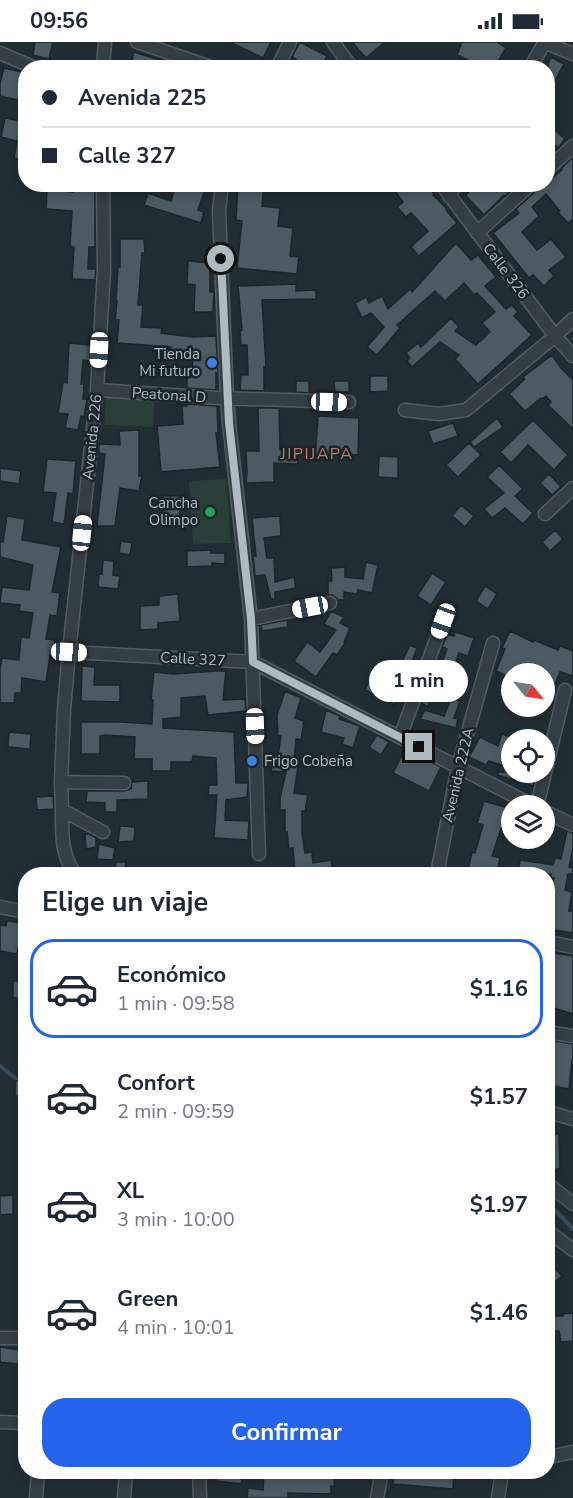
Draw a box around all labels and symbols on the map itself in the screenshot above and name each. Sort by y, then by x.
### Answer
street label: Calle 326 [478,239,534,303]
route start [207,245,234,272]
car [89,332,109,368]
place label: Tienda Mi futuro [139,344,200,381]
marker: Tienda Mi futuro [205,356,219,370]
street label: Peatonal D [131,382,207,408]
car [311,392,347,412]
street label: Avenida 226 [78,393,106,481]
district label: JIPIJAPA [279,443,354,465]
place label: Cancha Olimpo [148,493,198,530]
marker: Cancha Olimpo [203,505,217,519]
car [71,514,93,552]
car [291,595,329,619]
car [428,601,458,641]
car [51,642,87,662]
street label: Calle 327 [160,647,226,671]
callout: 1 min [370,660,468,702]
north arrow [501,663,555,717]
car [245,708,265,744]
street label: Avenida 222A [437,726,479,824]
route end [405,733,432,760]
place label: Frigo Cobeña [264,751,353,771]
marker: Frigo Cobeña [245,754,259,768]

